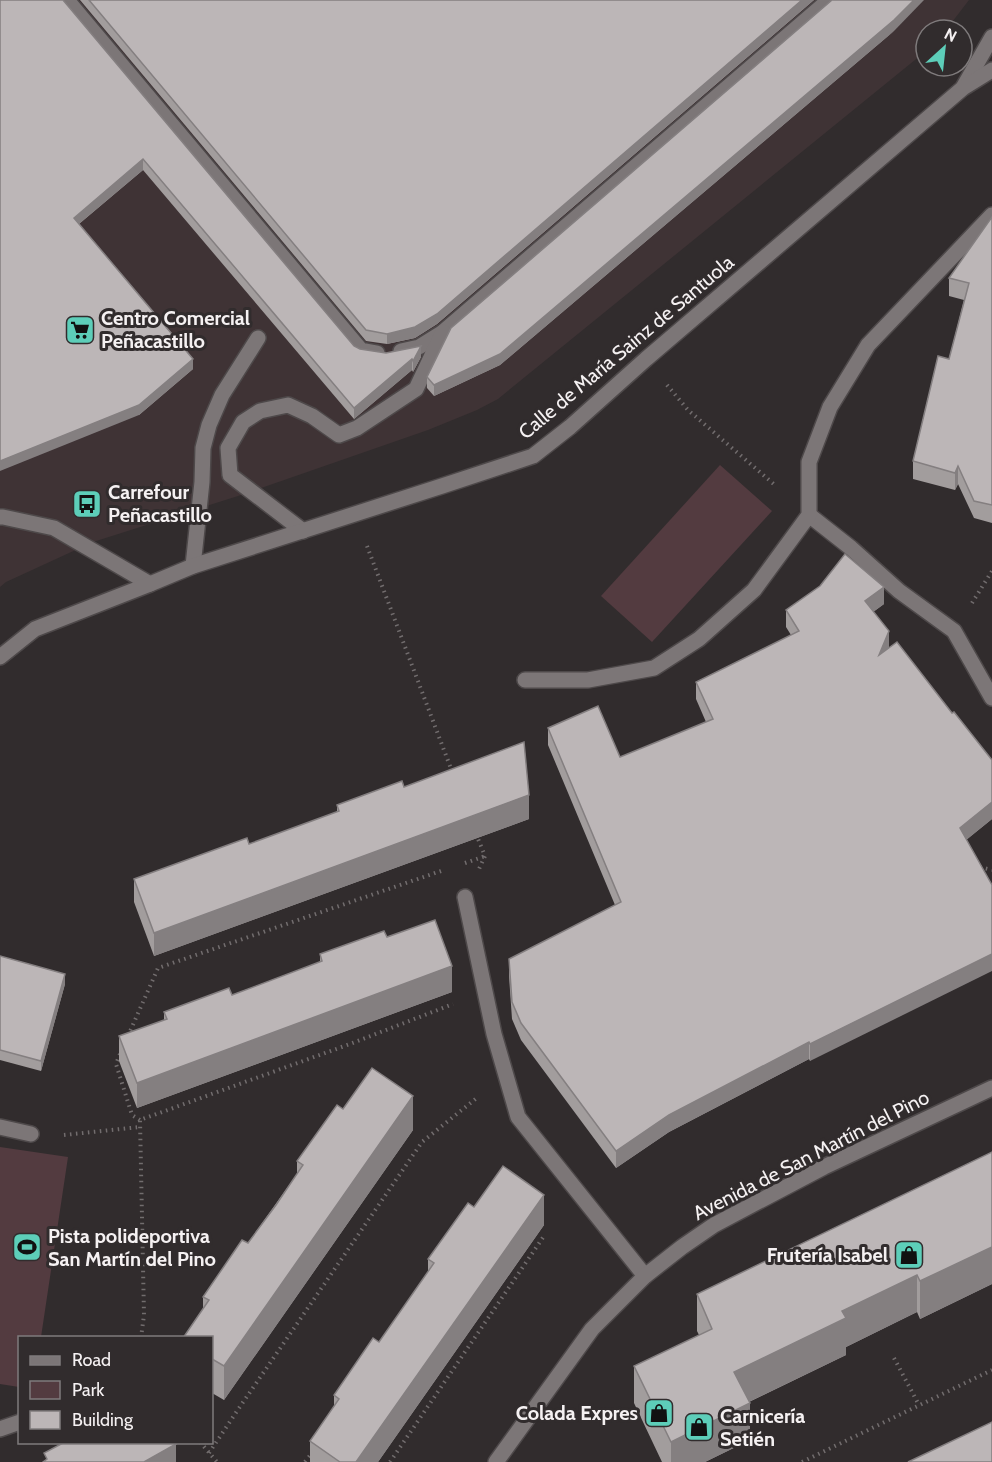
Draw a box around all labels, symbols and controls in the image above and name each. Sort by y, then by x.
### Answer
north arrow [914,18,974,78]
text: N [941,24,960,46]
street label: Calle de María Sainz de Santuola [514,250,739,444]
place label: Centro Comercial Peñacastillo [101,306,250,353]
supermarket icon: Centro Comercial Peñacastillo [64,314,96,346]
place label: Carrefour Peñacastillo [108,480,212,527]
bus stop icon: Carrefour Peñacastillo [71,488,103,520]
street label: Avenida de San Martín del Pino [689,1085,933,1225]
place label: Pista polideportiva San Martín del Pino [48,1224,216,1271]
sports icon: Pista polideportiva San Martín del Pino [11,1231,43,1263]
shop icon: Frutería Isabel [893,1239,925,1271]
place label: Frutería Isabel [767,1243,888,1267]
legend [18,1336,213,1444]
text: Road [72,1349,111,1371]
text: Park [72,1379,105,1401]
shop icon: Colada Expres [643,1397,675,1429]
place label: Colada Expres [516,1401,638,1425]
place label: Carnicería Setién [720,1404,805,1451]
text: Building [72,1409,134,1431]
shop icon: Carnicería Setién [683,1411,715,1443]

